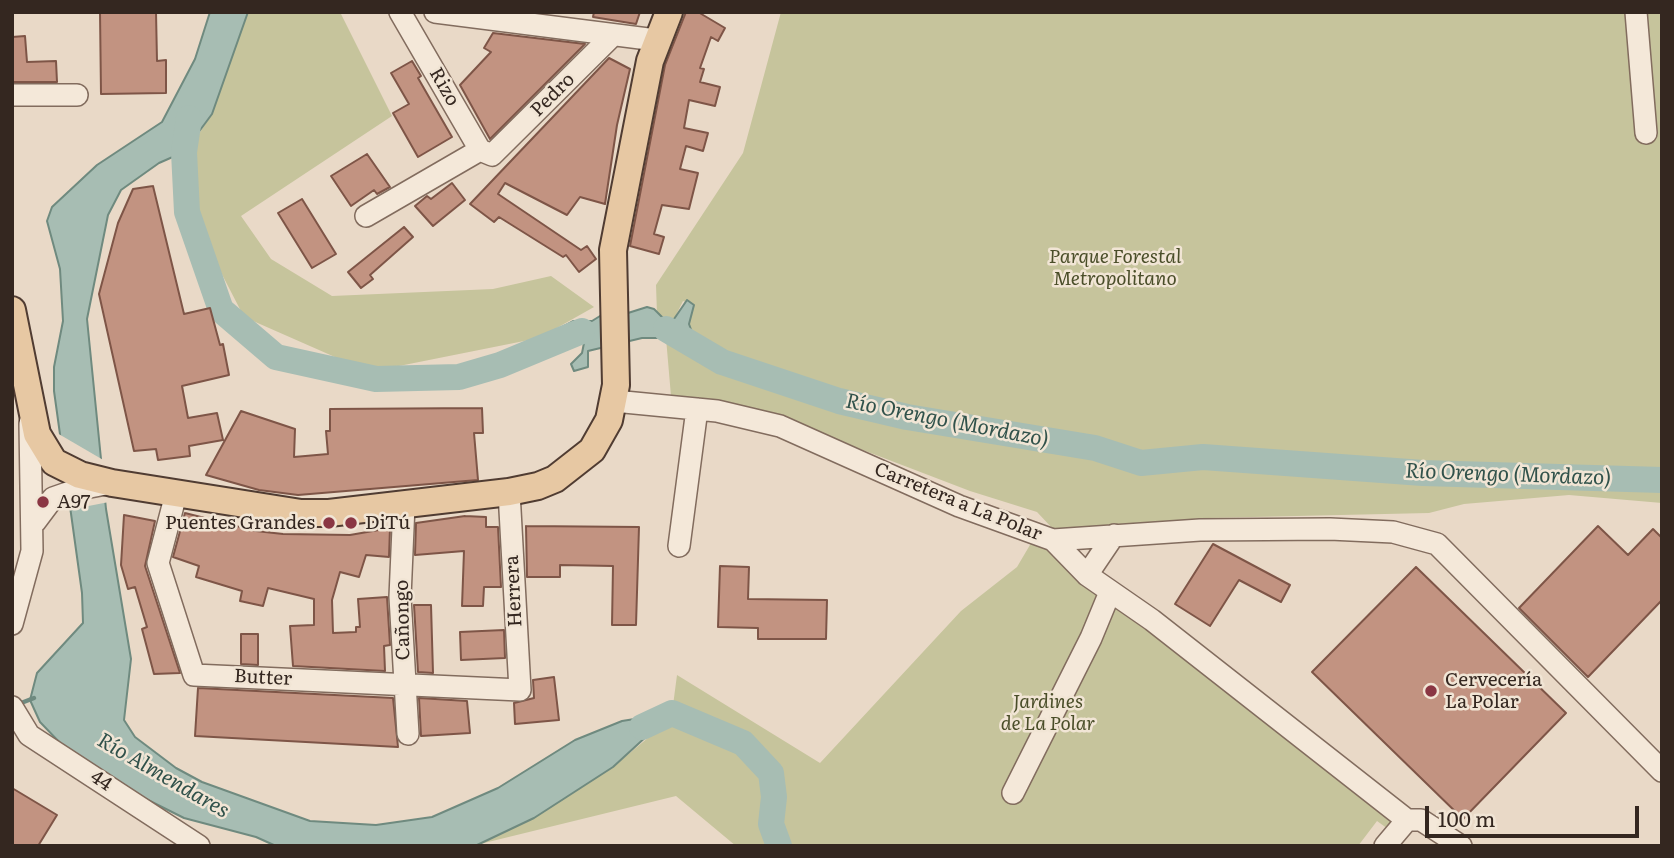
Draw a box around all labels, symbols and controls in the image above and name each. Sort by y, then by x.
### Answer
street label: Rizo [424,64,464,110]
street label: Pedro [526,68,580,122]
park label: Parque Forestal Metropolitano [1049,246,1181,290]
water label: Río Orengo (Mordazo) [843,389,1051,453]
street label: Carretera a La Polar [871,458,1045,546]
water label: Río Orengo (Mordazo) [1404,459,1612,491]
place label: A97 [57,491,90,513]
marker: A97 [35,494,51,510]
place label: Puentes Grandes [165,512,315,534]
place label: DiTú [365,512,410,534]
marker: Puentes Grandes [321,515,337,531]
marker: DiTú [343,515,359,531]
street label: Herrera [501,554,527,628]
street label: Cañongo [391,580,415,660]
street label: Butter [233,665,293,691]
place label: Cervecería La Polar [1445,669,1542,713]
marker: Cervecería La Polar [1423,683,1439,699]
park label: Jardines de La Polar [1001,691,1095,735]
water label: Río Almendares [93,728,233,824]
street label: 44 [86,766,116,796]
scale bar [1429,792,1642,836]
text: 100 m [1438,802,1495,833]

